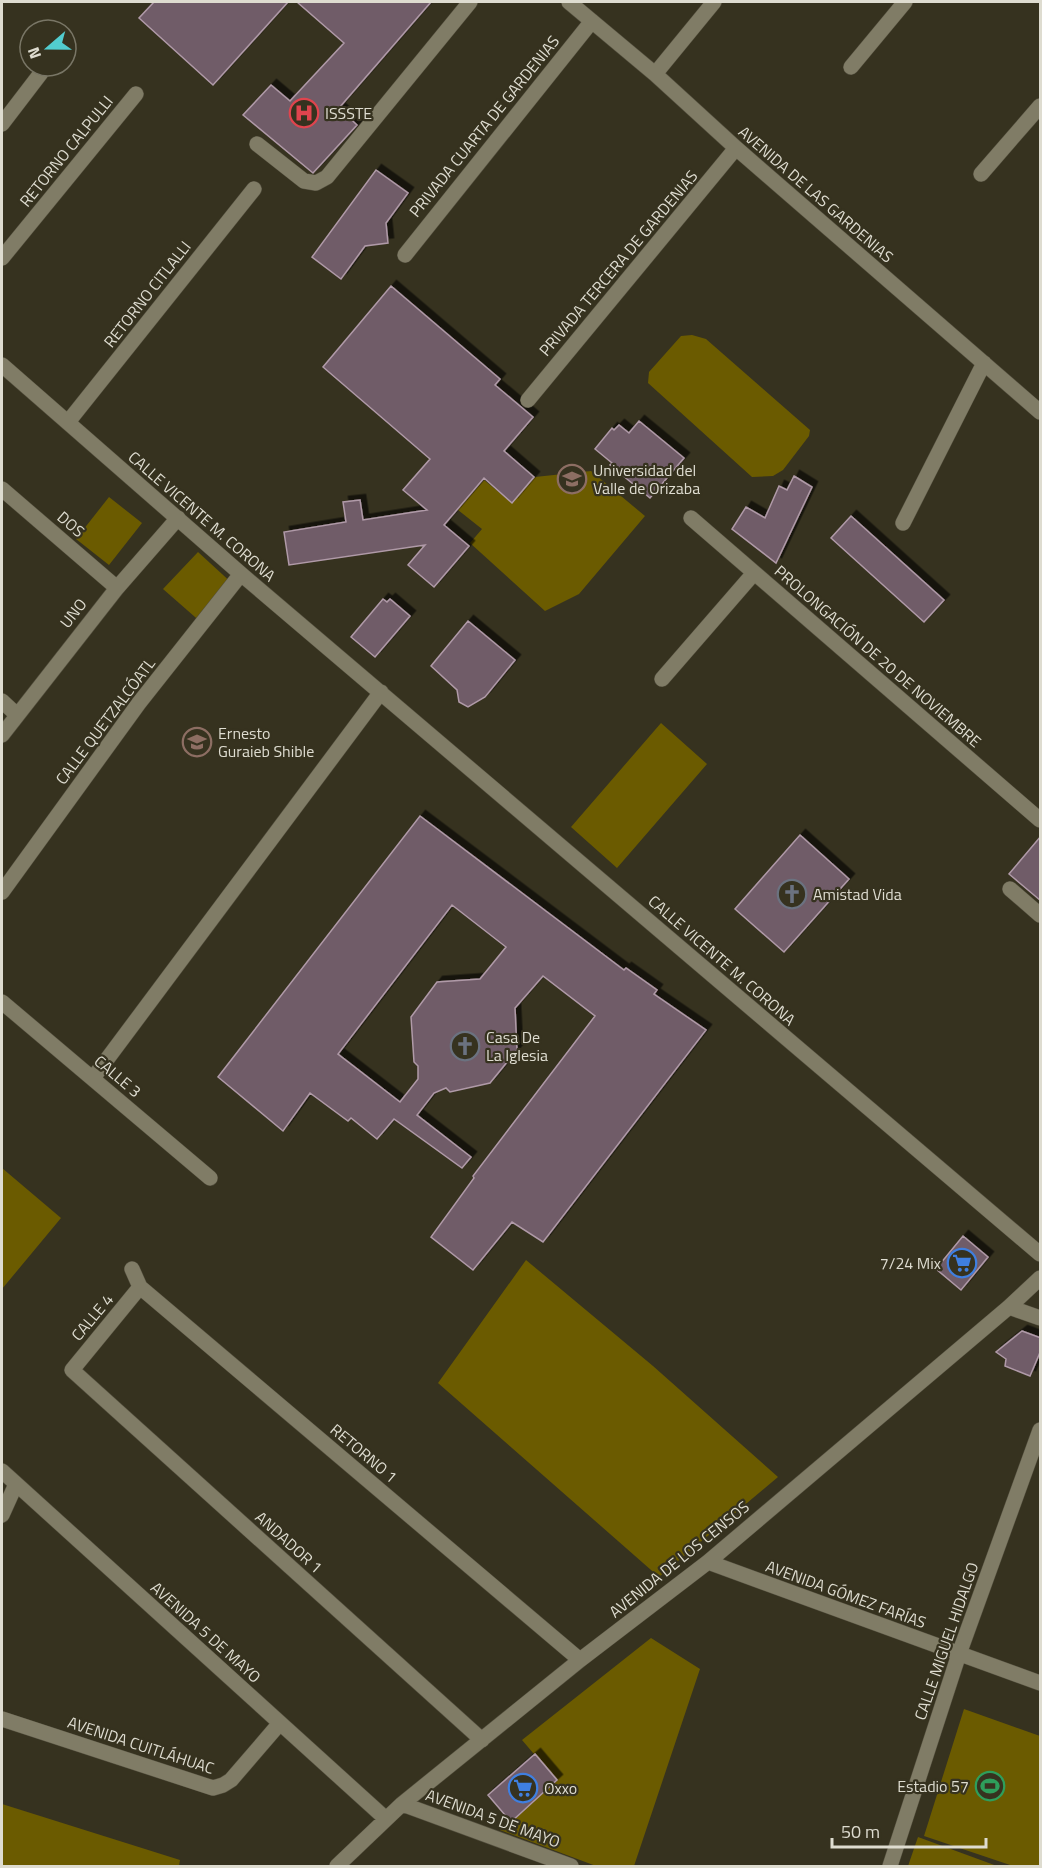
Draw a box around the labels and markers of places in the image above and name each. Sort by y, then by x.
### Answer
hospital icon: ISSSTE [288,97,320,129]
place label: ISSSTE [325,101,372,125]
place label: Universidad del Valle de Orizaba [593,458,700,500]
school or university icon: Universidad del Valle de Orizaba [556,463,588,495]
place label: Ernesto Guraieb Shible [218,721,314,763]
school or university icon: Ernesto Guraieb Shible [181,726,213,758]
church icon: Amistad Vida [776,878,808,910]
place label: Amistad Vida [813,882,902,906]
place label: Casa De La Iglesia [486,1025,548,1067]
church icon: Casa De La Iglesia [449,1030,481,1062]
supermarket icon: 7/24 Mix [946,1247,978,1279]
place label: 7/24 Mix [880,1251,941,1275]
sports icon: Estadio 57 [974,1770,1006,1802]
supermarket icon: Oxxo [507,1772,539,1804]
place label: Estadio 57 [897,1774,969,1798]
place label: Oxxo [544,1776,577,1800]

